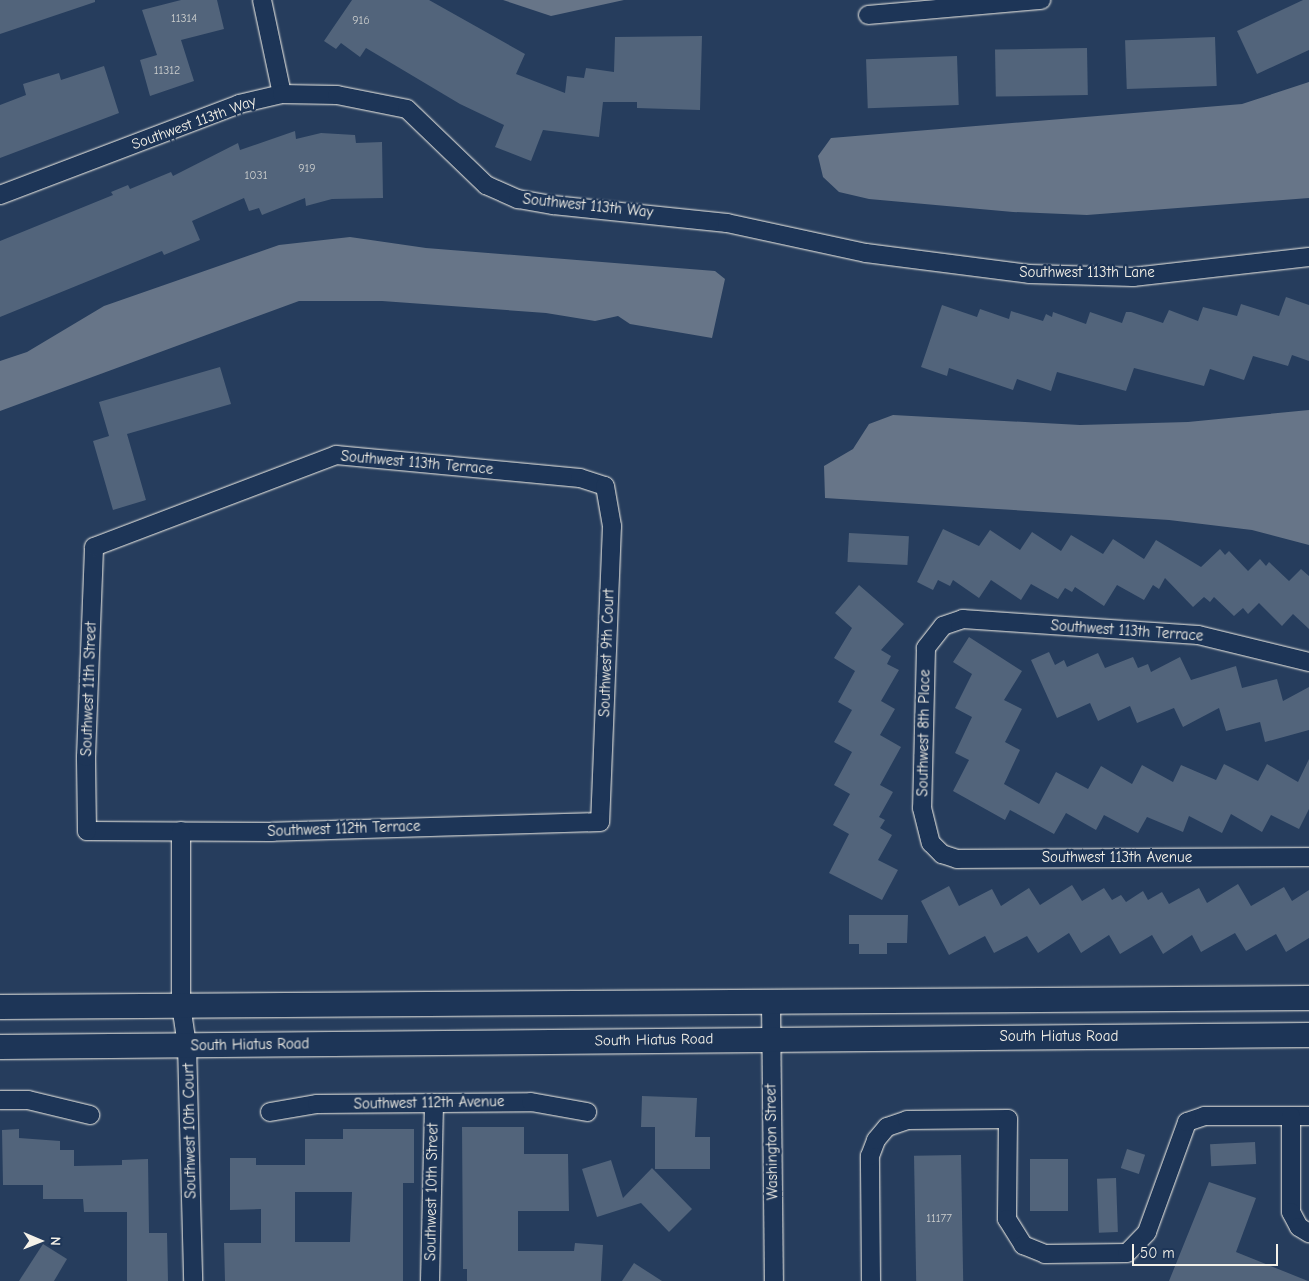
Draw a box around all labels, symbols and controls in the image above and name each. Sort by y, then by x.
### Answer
house number: 11314 [171,12,197,26]
house number: 916 [352,14,370,28]
house number: 11312 [154,64,180,78]
street label: Southwest 113th Way [129,92,259,154]
house number: 919 [298,162,316,176]
house number: 1031 [245,169,267,183]
street label: Southwest 113th Way [522,190,654,222]
street label: Southwest 113th Lane [1019,264,1155,282]
street label: Southwest 113th Terrace [340,447,494,479]
street label: Southwest 9th Court [596,589,618,717]
street label: Southwest 113th Terrace [1050,617,1204,645]
street label: Southwest 11th Street [78,621,100,757]
street label: Southwest 8th Place [914,669,934,797]
street label: Southwest 112th Terrace [267,817,421,841]
street label: Southwest 113th Avenue [1042,849,1192,867]
street label: South Hiatus Road [1000,1028,1118,1046]
street label: South Hiatus Road [594,1030,714,1050]
street label: South Hiatus Road [190,1035,310,1055]
street label: Southwest 10th Court [180,1063,200,1199]
street label: Washington Street [762,1084,782,1200]
street label: Southwest 112th Avenue [354,1093,504,1113]
street label: Southwest 10th Street [422,1123,442,1261]
house number: 11177 [926,1212,952,1226]
north arrow [15,1216,65,1266]
scale bar [1134,1234,1280,1266]
text: N [47,1237,64,1246]
text: 50 m [1140,1244,1175,1262]

